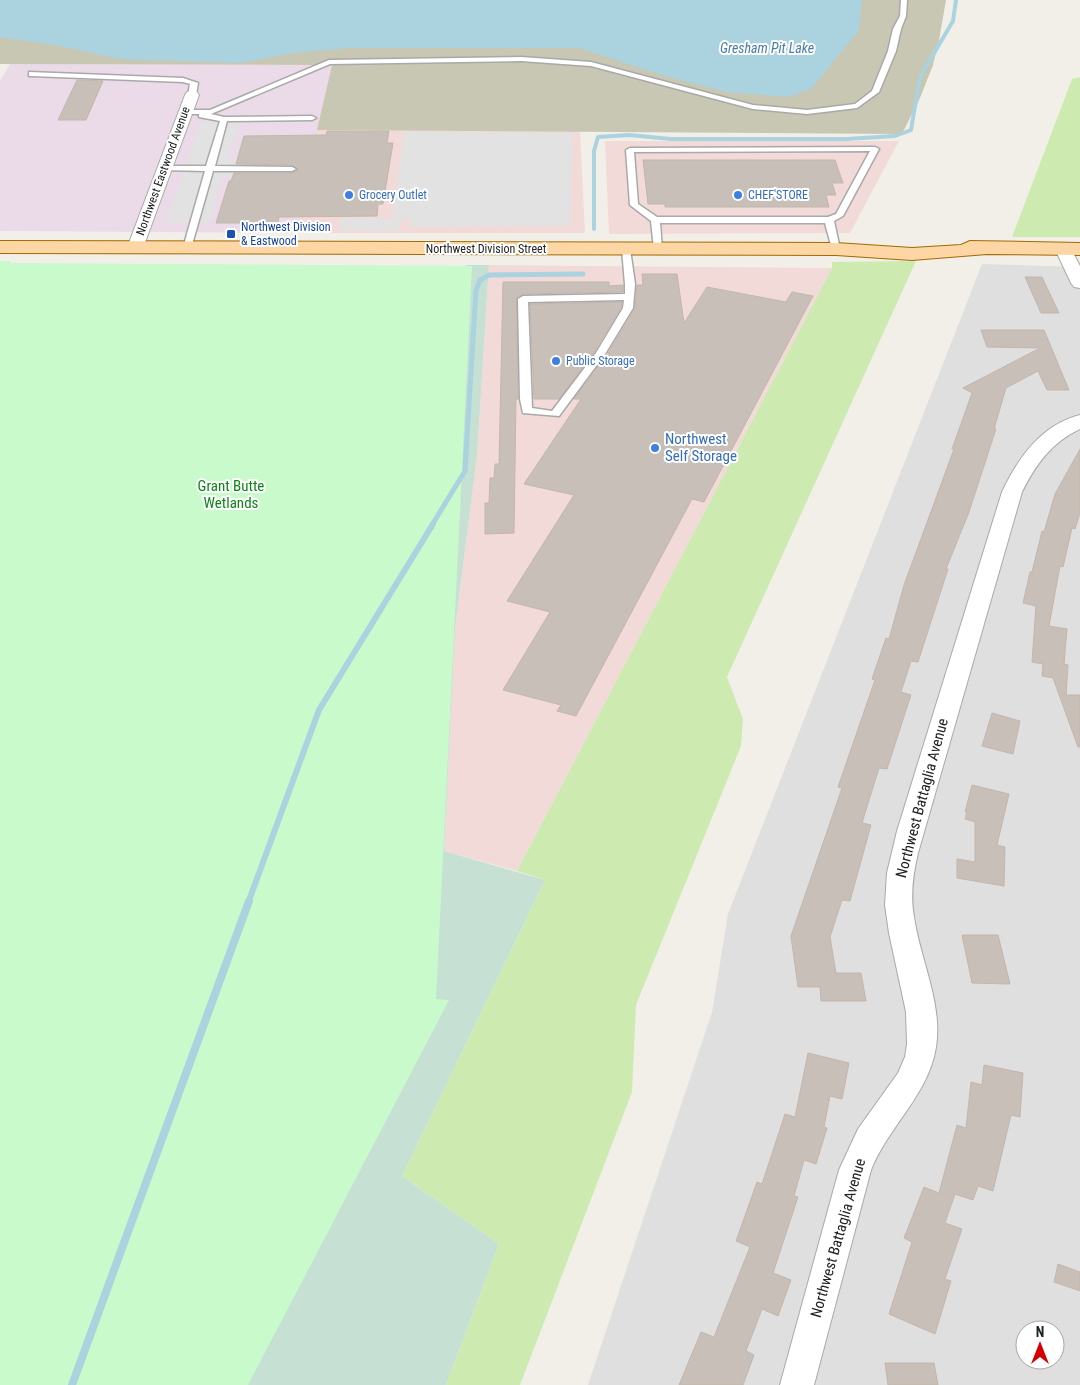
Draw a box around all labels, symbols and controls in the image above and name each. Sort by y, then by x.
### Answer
water label: Gresham Pit Lake [720,40,814,56]
street label: Northwest Eastwood Avenue [133,104,193,237]
place label: Grocery Outlet [359,188,427,202]
place label: CHEF'STORE [748,188,808,202]
marker: Grocery Outlet [343,189,355,201]
marker: CHEF'STORE [732,189,744,201]
place label: Northwest Division & Eastwood [241,220,331,248]
marker: Northwest Division & Eastwood [225,228,237,240]
street label: Northwest Division Street [426,242,547,256]
place label: Public Storage [566,354,635,368]
marker: Public Storage [550,355,562,367]
place label: Northwest Self Storage [665,430,737,465]
marker: Northwest Self Storage [649,442,661,454]
park label: Grant Butte Wetlands [198,477,264,512]
street label: Northwest Battaglia Avenue [892,716,952,880]
street label: Northwest Battaglia Avenue [807,1156,869,1320]
north arrow [1015,1320,1065,1370]
text: N [1036,1324,1044,1340]

